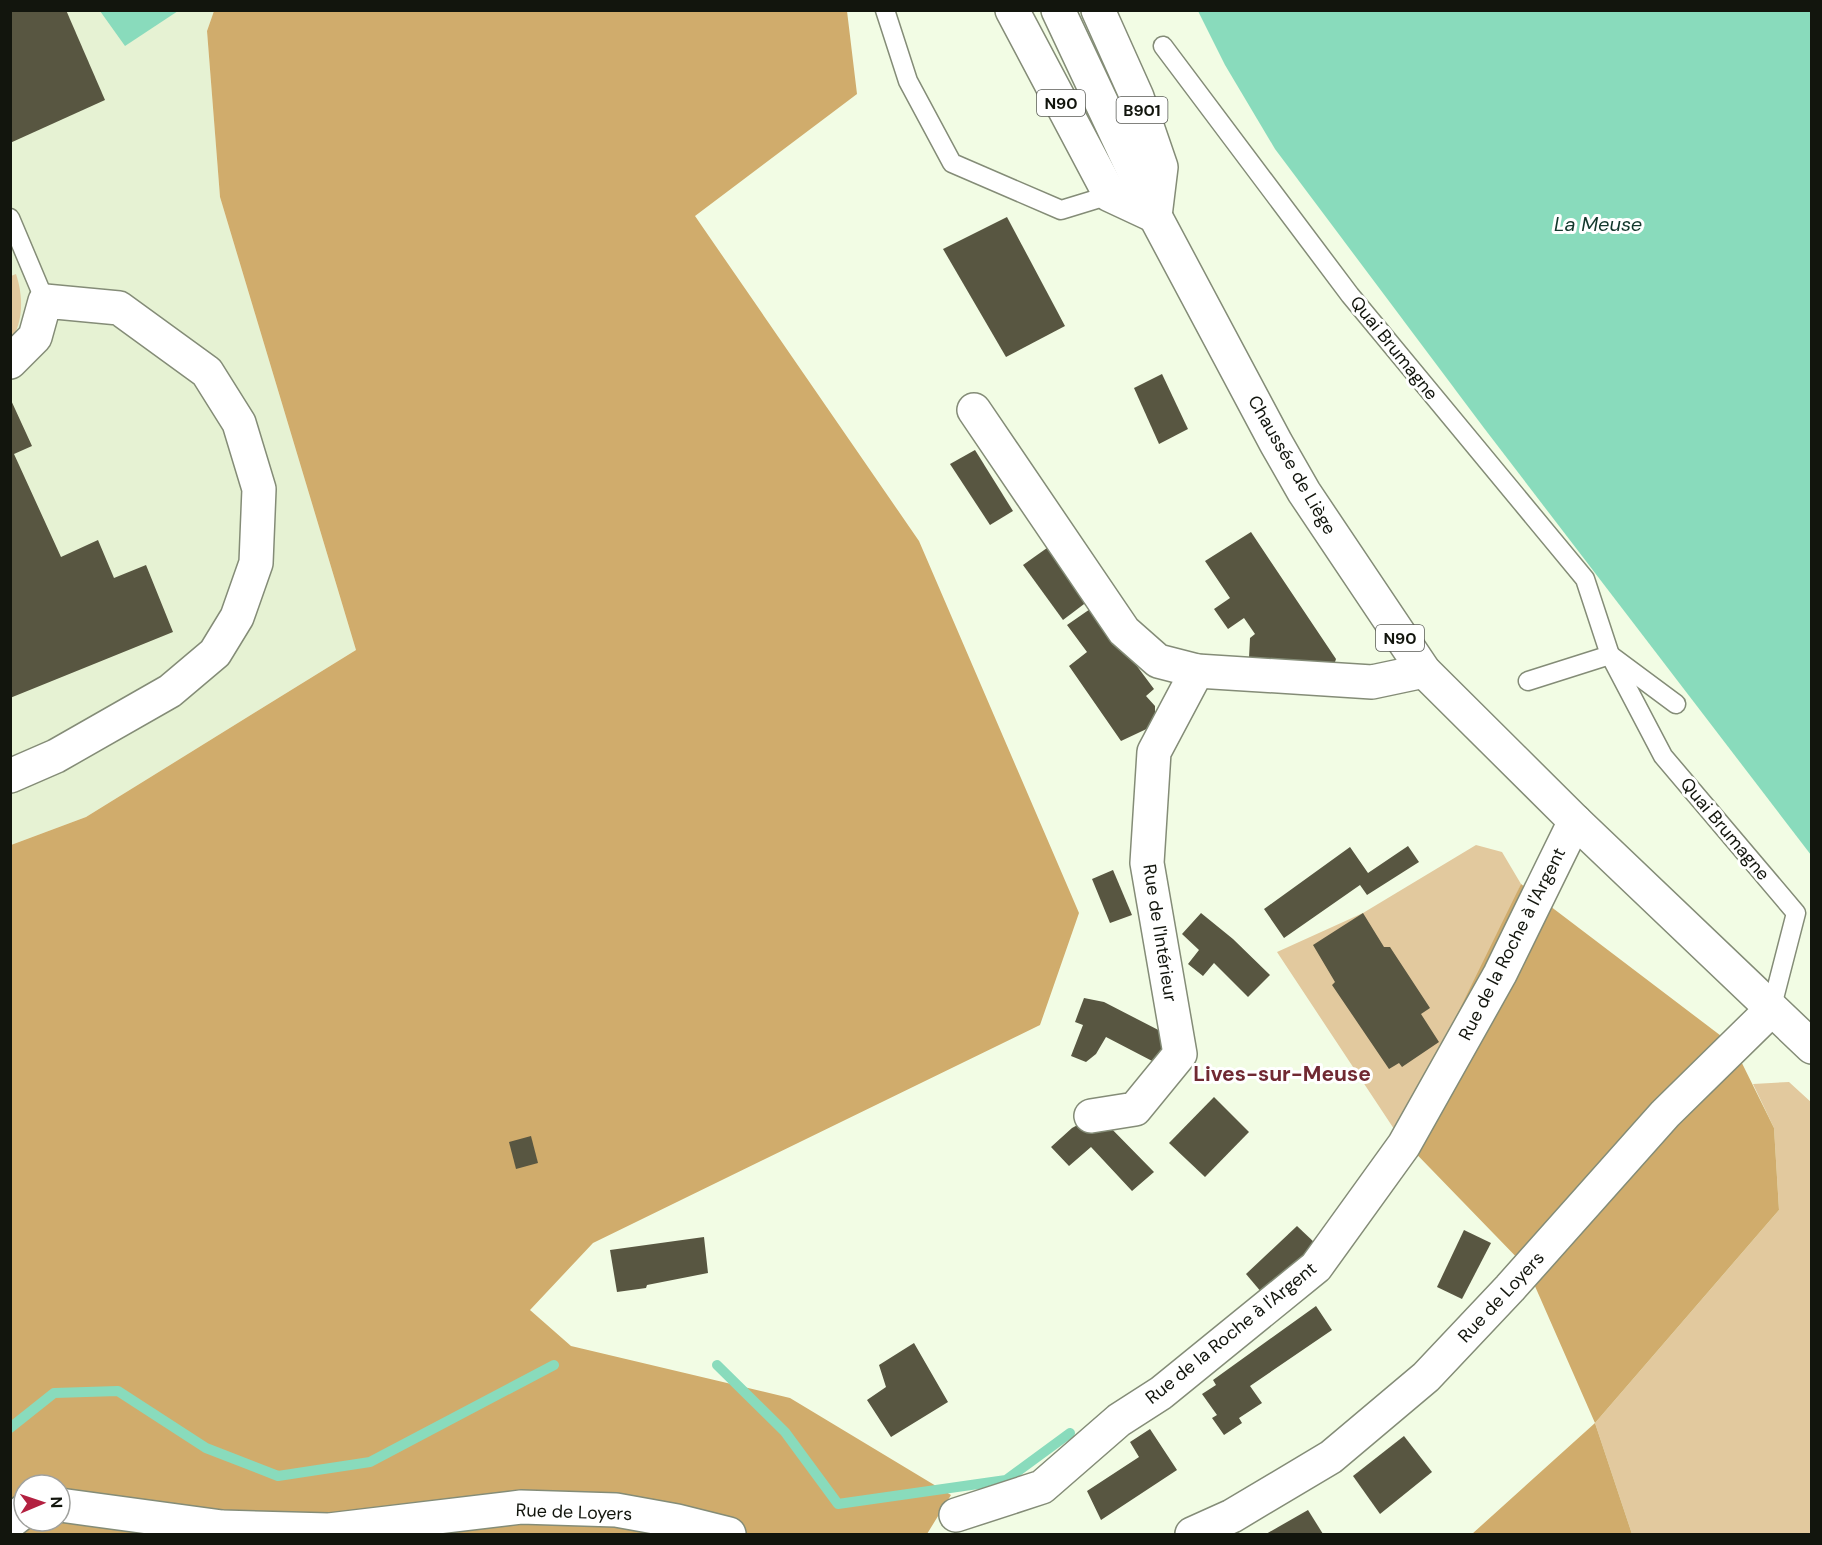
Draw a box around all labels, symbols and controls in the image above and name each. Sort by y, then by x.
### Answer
road number: N90 [1037,90,1085,116]
road number: B901 [1116,97,1168,123]
water label: La Meuse [1554,211,1642,237]
street label: Quai Brumagne [1345,291,1443,405]
street label: Chaussée de Liège [1242,391,1342,539]
road number: N90 [1376,625,1424,651]
street label: Quai Brumagne [1675,772,1775,886]
street label: Rue de la Roche à l'Argent [1453,843,1571,1045]
street label: Rue de l'Intérieur [1137,863,1183,1004]
district label: Lives-sur-Meuse [1193,1060,1371,1088]
street label: Rue de Loyers [1453,1246,1549,1348]
street label: Rue de la Roche à l'Argent [1141,1257,1321,1409]
north arrow [12,1473,72,1533]
text: N [46,1496,67,1509]
street label: Rue de Loyers [515,1498,633,1526]

